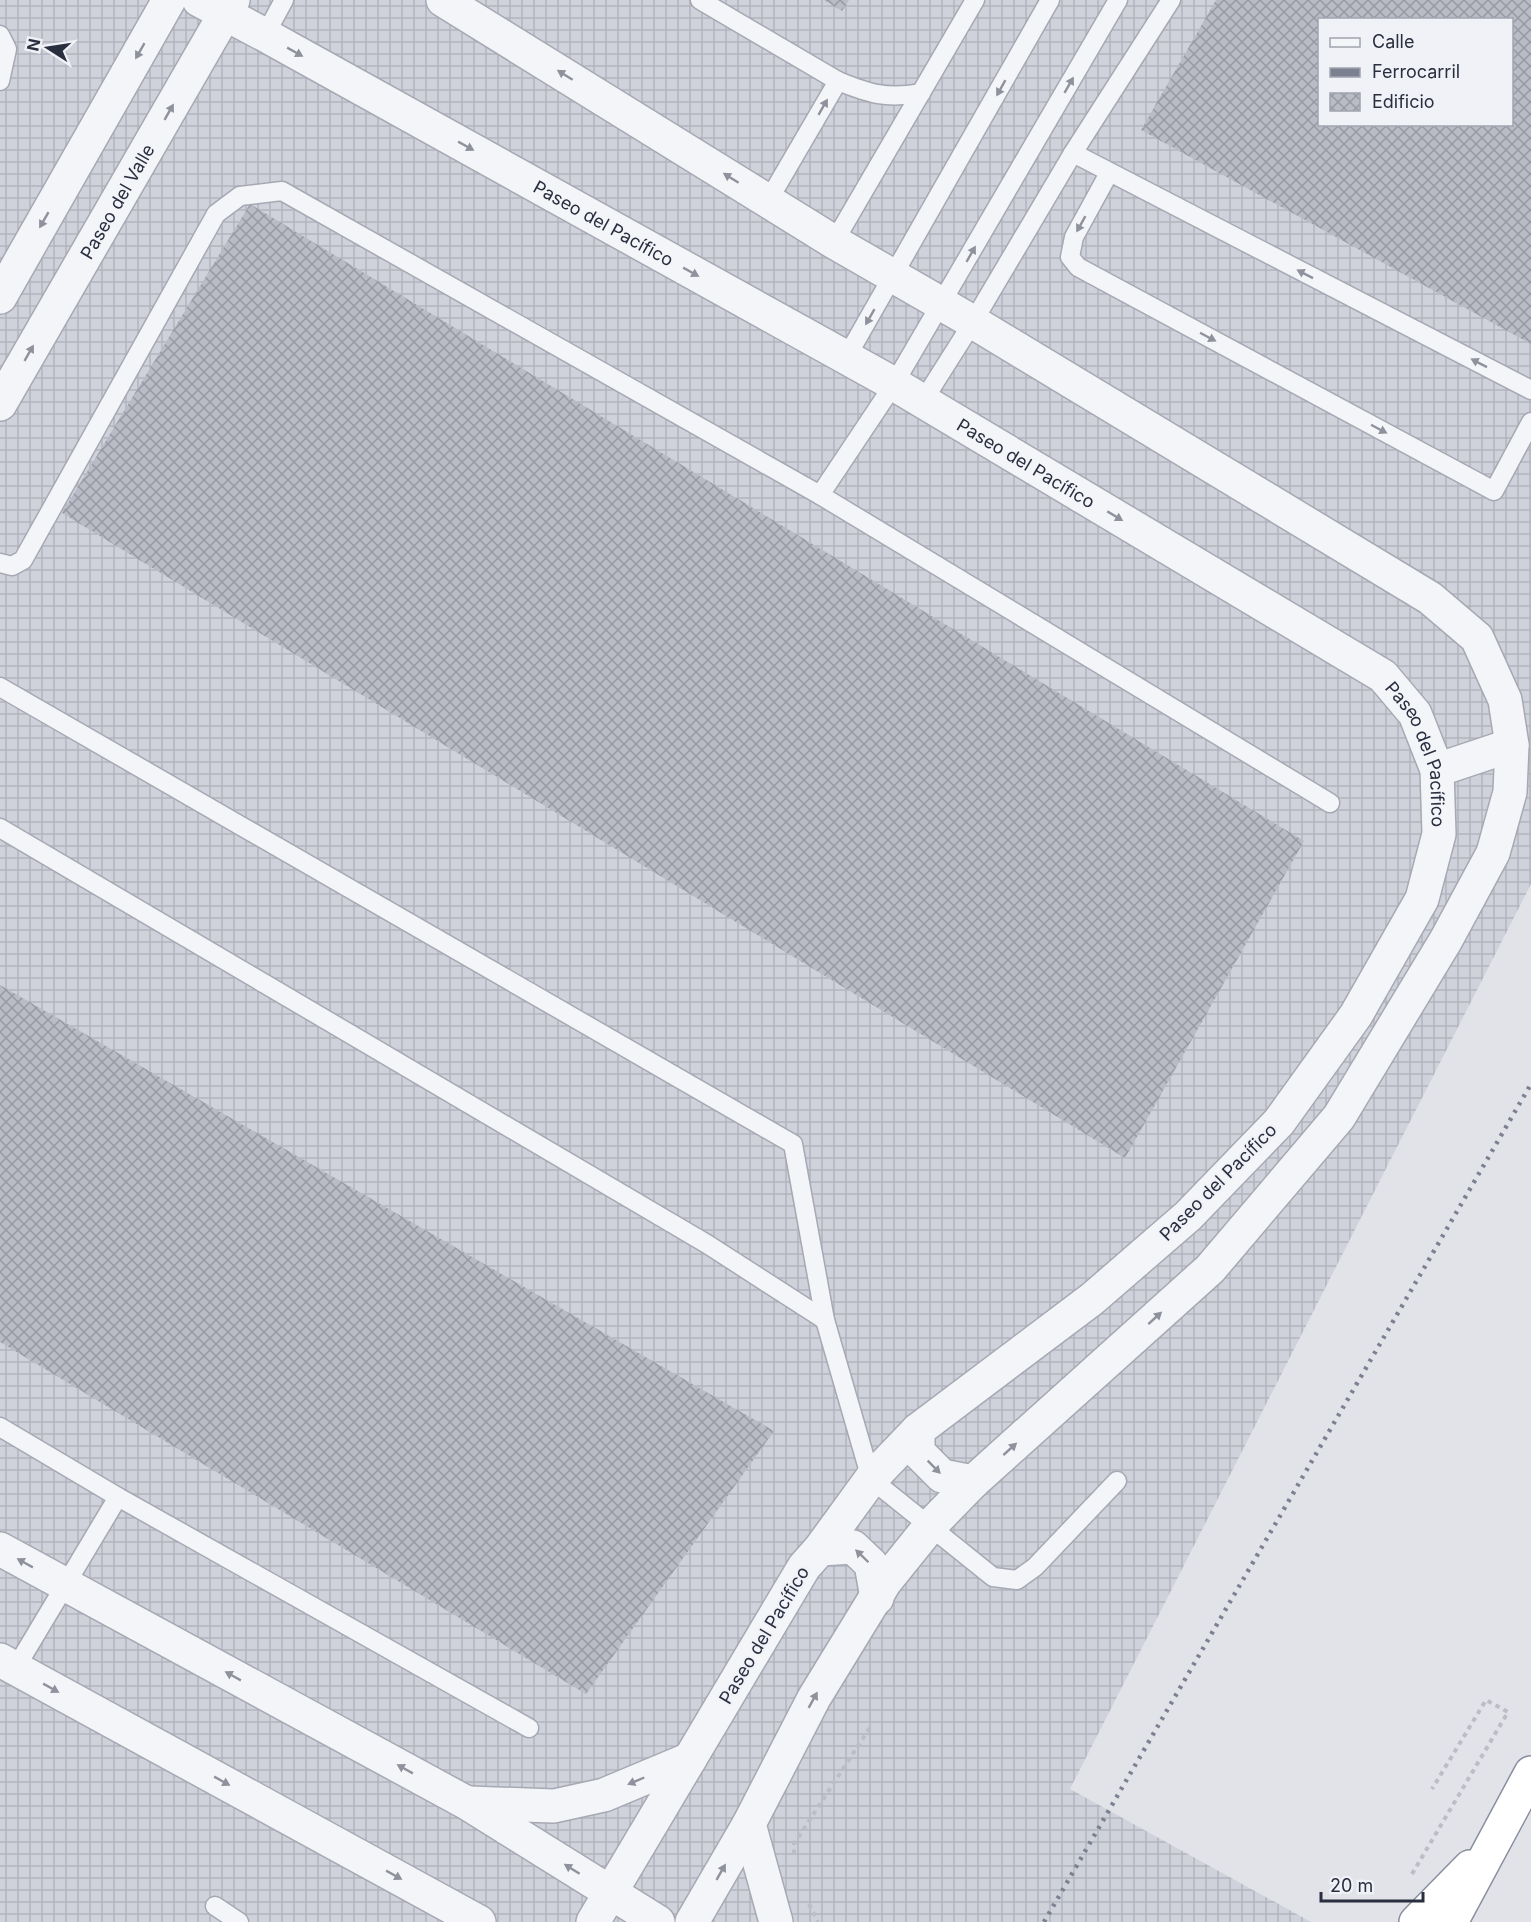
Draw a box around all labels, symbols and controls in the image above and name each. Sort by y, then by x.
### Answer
north arrow [18,18,78,78]
legend [1318,18,1513,126]
text: Calle [1372,31,1414,52]
text: N [22,37,44,53]
one-way arrow [135,43,145,60]
one-way arrow [287,47,304,57]
text: Ferrocarril [1372,61,1460,82]
one-way arrow [557,70,573,81]
one-way arrow [1063,77,1074,93]
one-way arrow [996,79,1006,96]
text: Edificio [1372,91,1435,112]
one-way arrow [818,98,828,115]
one-way arrow [164,103,174,120]
street label: Paseo del Valle [76,140,158,263]
one-way arrow [458,141,475,151]
one-way arrow [723,172,739,183]
street label: Paseo del Pacífico [530,176,677,270]
one-way arrow [39,212,49,229]
one-way arrow [1076,216,1086,233]
one-way arrow [966,245,976,262]
one-way arrow [683,267,700,277]
one-way arrow [1297,269,1314,279]
one-way arrow [865,309,876,325]
one-way arrow [1199,332,1216,342]
one-way arrow [24,345,35,361]
one-way arrow [1470,358,1487,368]
street label: Paseo del Pacífico [953,414,1099,512]
one-way arrow [1371,424,1388,434]
one-way arrow [1107,511,1124,521]
street label: Paseo del Pacífico [1381,677,1449,827]
street label: Paseo del Pacífico [1155,1119,1281,1245]
one-way arrow [1147,1312,1162,1325]
one-way arrow [1002,1443,1017,1456]
one-way arrow [926,1460,940,1474]
one-way arrow [855,1549,870,1563]
one-way arrow [17,1558,34,1568]
street label: Paseo del Pacífico [715,1562,813,1708]
one-way arrow [225,1671,242,1681]
one-way arrow [43,1683,60,1693]
one-way arrow [808,1691,818,1708]
one-way arrow [396,1764,413,1774]
one-way arrow [214,1776,231,1786]
one-way arrow [627,1777,645,1786]
one-way arrow [716,1863,726,1880]
one-way arrow [564,1864,580,1875]
scale bar [1321,1865,1423,1903]
one-way arrow [386,1870,403,1880]
text: 20 m [1330,1875,1373,1896]

